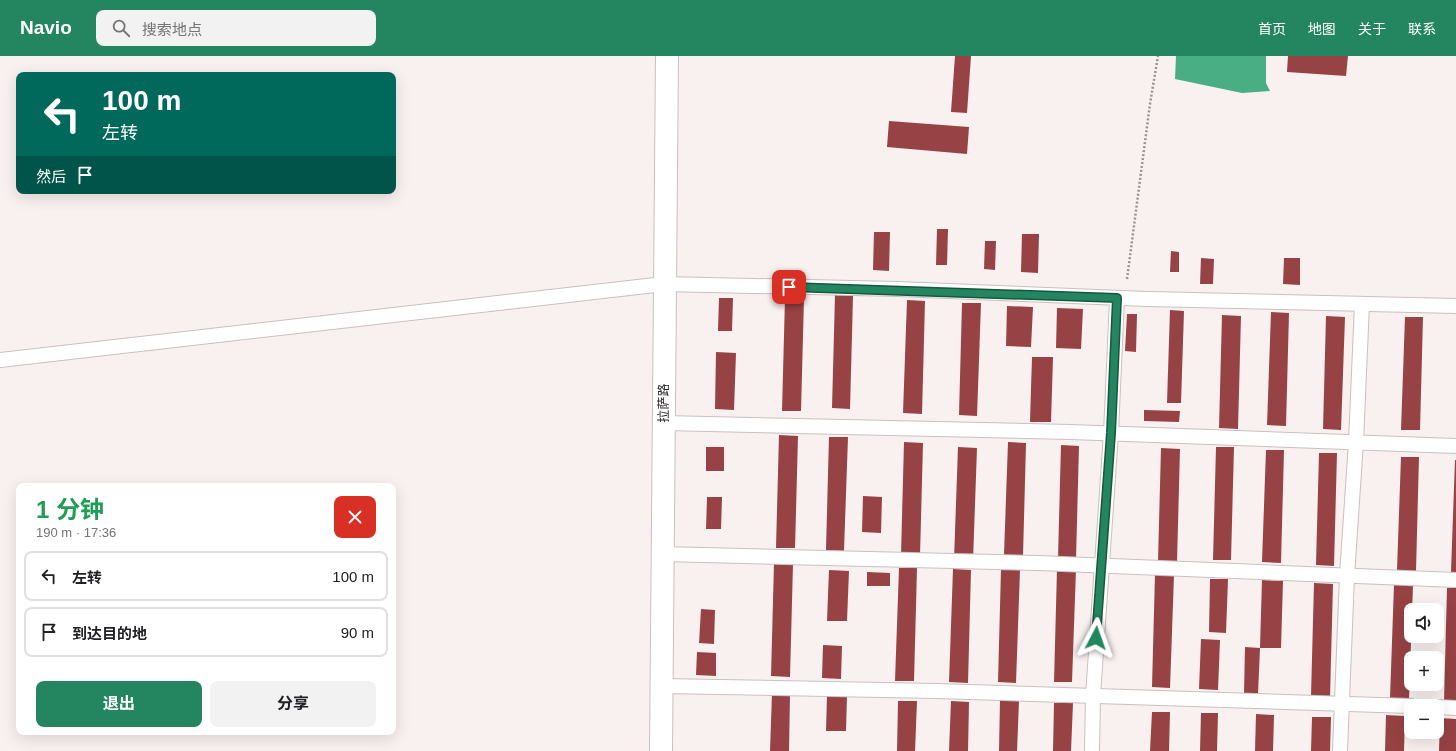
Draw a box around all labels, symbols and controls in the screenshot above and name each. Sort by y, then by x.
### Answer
search box [96,10,376,46]
text: Navio [20,17,72,38]
icon: search [110,17,132,39]
text: 搜索地点 [142,21,202,38]
text: 首页 [1258,21,1286,37]
text: 地图 [1308,21,1336,37]
text: 关于 [1358,21,1386,37]
text: 联系 [1408,21,1436,37]
text: 100 m [102,85,181,116]
icon: left [36,88,88,140]
text: 左转 [102,123,138,143]
icon: arrive [74,164,96,186]
text: 然后 [36,168,66,185]
pin [772,270,806,304]
icon: arrive [778,276,800,298]
street label: 拉萨路 [656,383,671,423]
text: 1 分钟 [36,496,104,523]
button: close [334,496,376,538]
text: 190 m · 17:36 [36,525,116,540]
icon: left [38,565,60,587]
text: 100 m [332,568,374,585]
text: 左转 [72,569,102,586]
map controls [1404,603,1444,739]
button: sound [1404,603,1444,643]
position arrow [1075,617,1117,659]
icon: arrive [38,621,60,643]
text: 90 m [341,624,374,641]
text: 到达目的地 [72,625,147,642]
button: + [1404,651,1444,691]
button: 退出 [36,681,202,727]
button: 分享 [210,681,376,727]
button: − [1404,699,1444,739]

